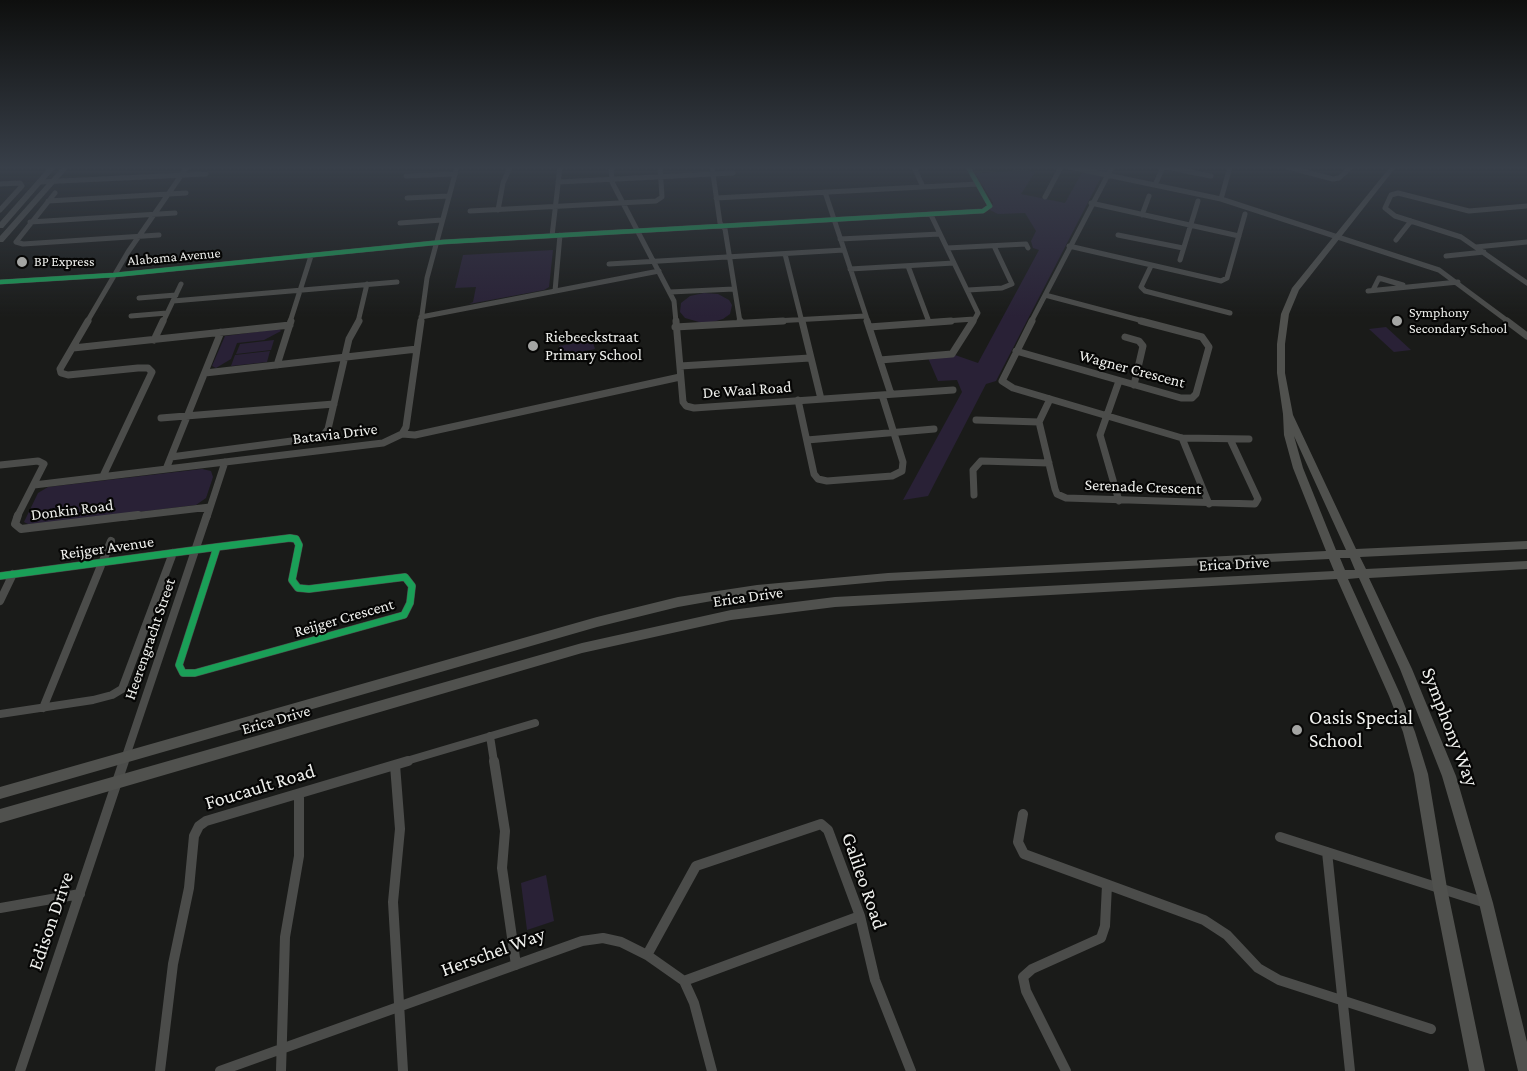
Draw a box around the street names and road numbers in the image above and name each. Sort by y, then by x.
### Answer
street label: Alabama Avenue [127,245,221,269]
street label: Wagner Crescent [1077,346,1187,392]
street label: De Waal Road [702,377,792,403]
street label: Batavia Drive [291,419,379,449]
street label: Serenade Crescent [1084,475,1202,499]
street label: Donkin Road [30,495,114,525]
street label: Reijger Avenue [59,532,155,564]
street label: Erica Drive [1198,553,1270,575]
street label: Heerengracht Street [120,576,180,702]
street label: Erica Drive [712,583,784,611]
street label: Reijger Crescent [292,595,396,641]
street label: Symphony Way [1416,664,1484,790]
street label: Erica Drive [240,701,312,739]
street label: Foucault Road [202,759,318,815]
street label: Galileo Road [836,830,892,932]
street label: Edison Drive [23,869,79,973]
street label: Herschel Way [438,922,548,982]

